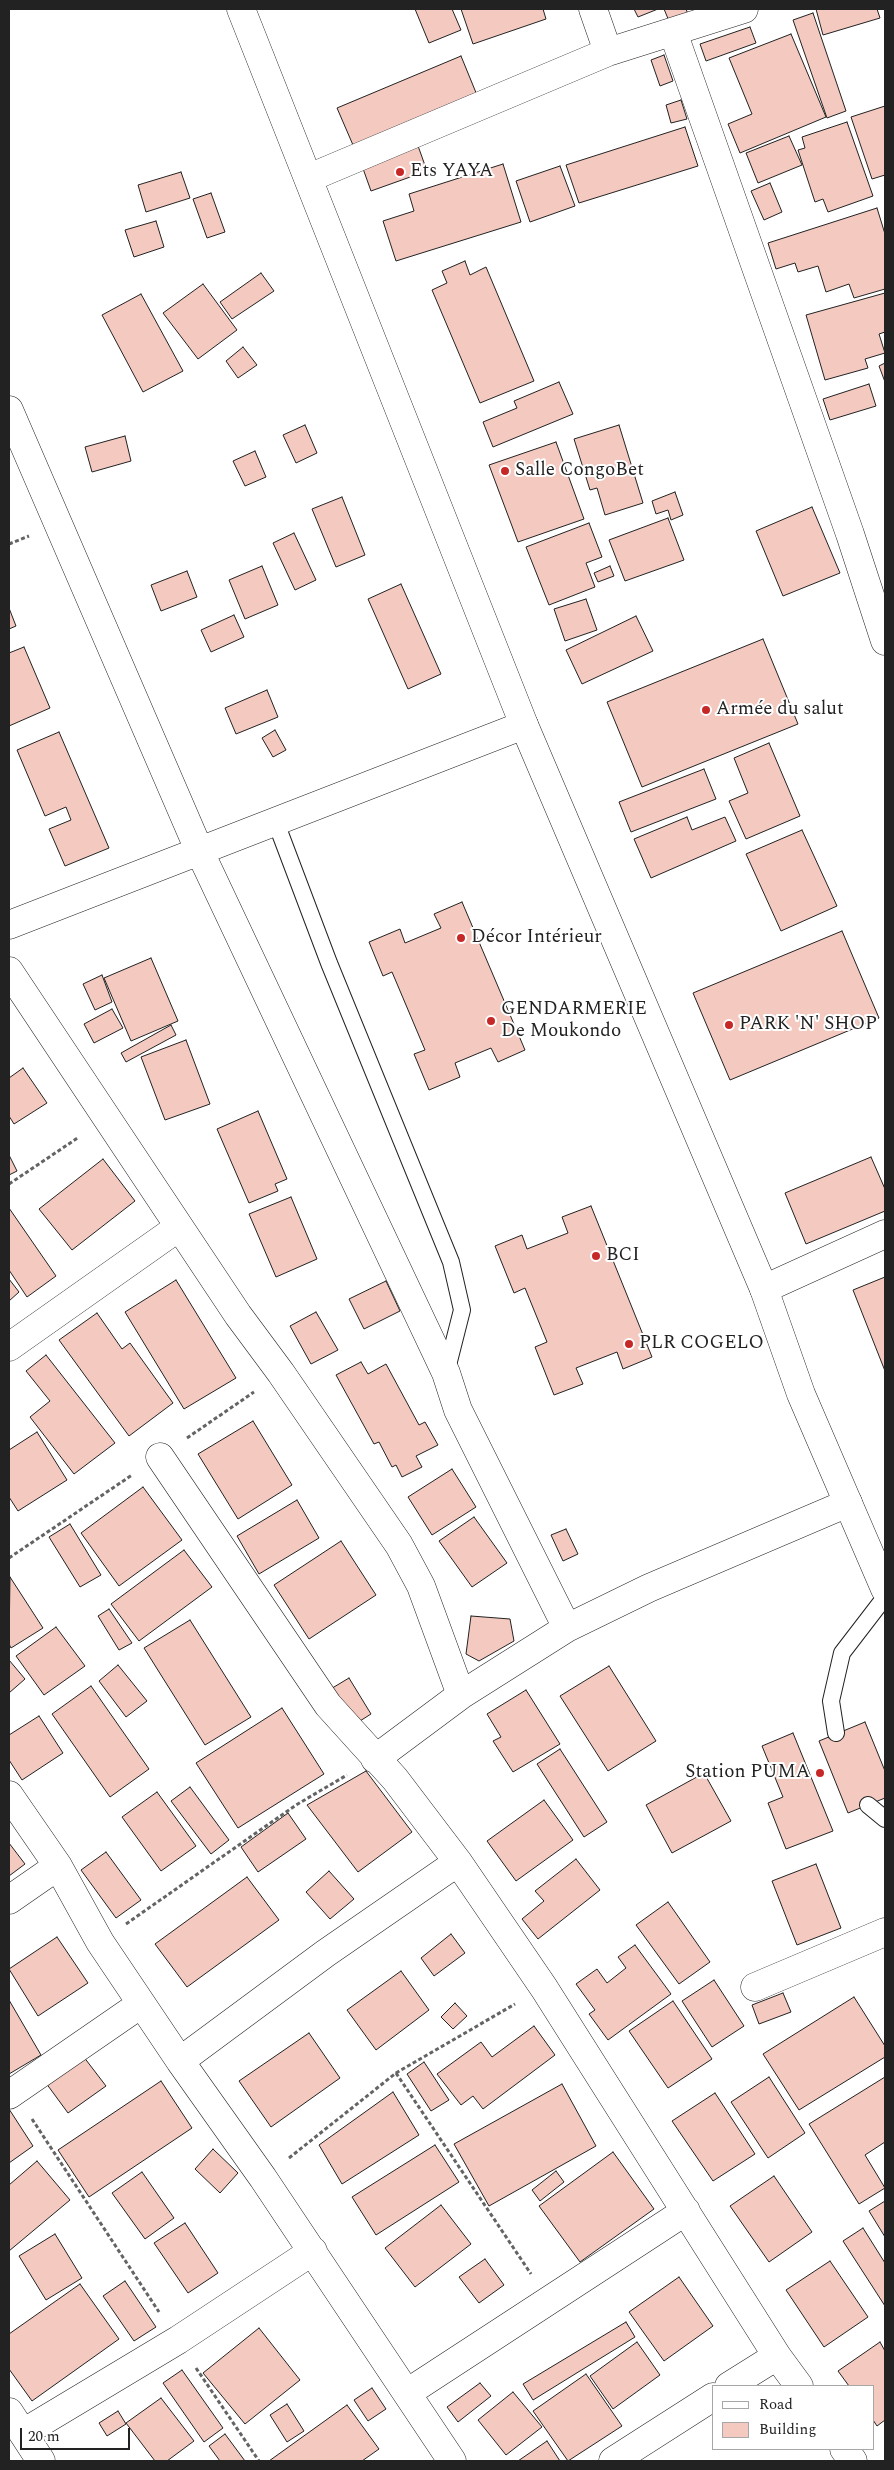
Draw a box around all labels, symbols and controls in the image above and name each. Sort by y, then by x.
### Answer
place label: Ets YAYA [410,161,493,183]
marker: Ets YAYA [394,166,406,178]
place label: Salle CongoBet [515,460,644,482]
marker: Salle CongoBet [499,465,511,477]
place label: Armée du salut [716,699,844,721]
marker: Armée du salut [700,704,712,716]
place label: Décor Intérieur [471,927,602,949]
marker: Décor Intérieur [455,932,467,944]
place label: GENDARMERIE De Moukondo [501,999,647,1043]
place label: PARK 'N' SHOP [739,1014,877,1036]
marker: GENDARMERIE De Moukondo [485,1015,497,1027]
marker: PARK 'N' SHOP [723,1019,735,1031]
place label: BCI [606,1245,640,1267]
marker: BCI [590,1250,602,1262]
place label: PLR COGELO [639,1333,764,1355]
marker: PLR COGELO [623,1338,635,1350]
place label: Station PUMA [685,1762,810,1784]
marker: Station PUMA [814,1767,826,1779]
legend [712,2385,874,2450]
text: Road [759,2393,793,2416]
scale bar [22,2418,132,2450]
text: Building [759,2418,816,2441]
text: 20 m [28,2425,60,2448]

